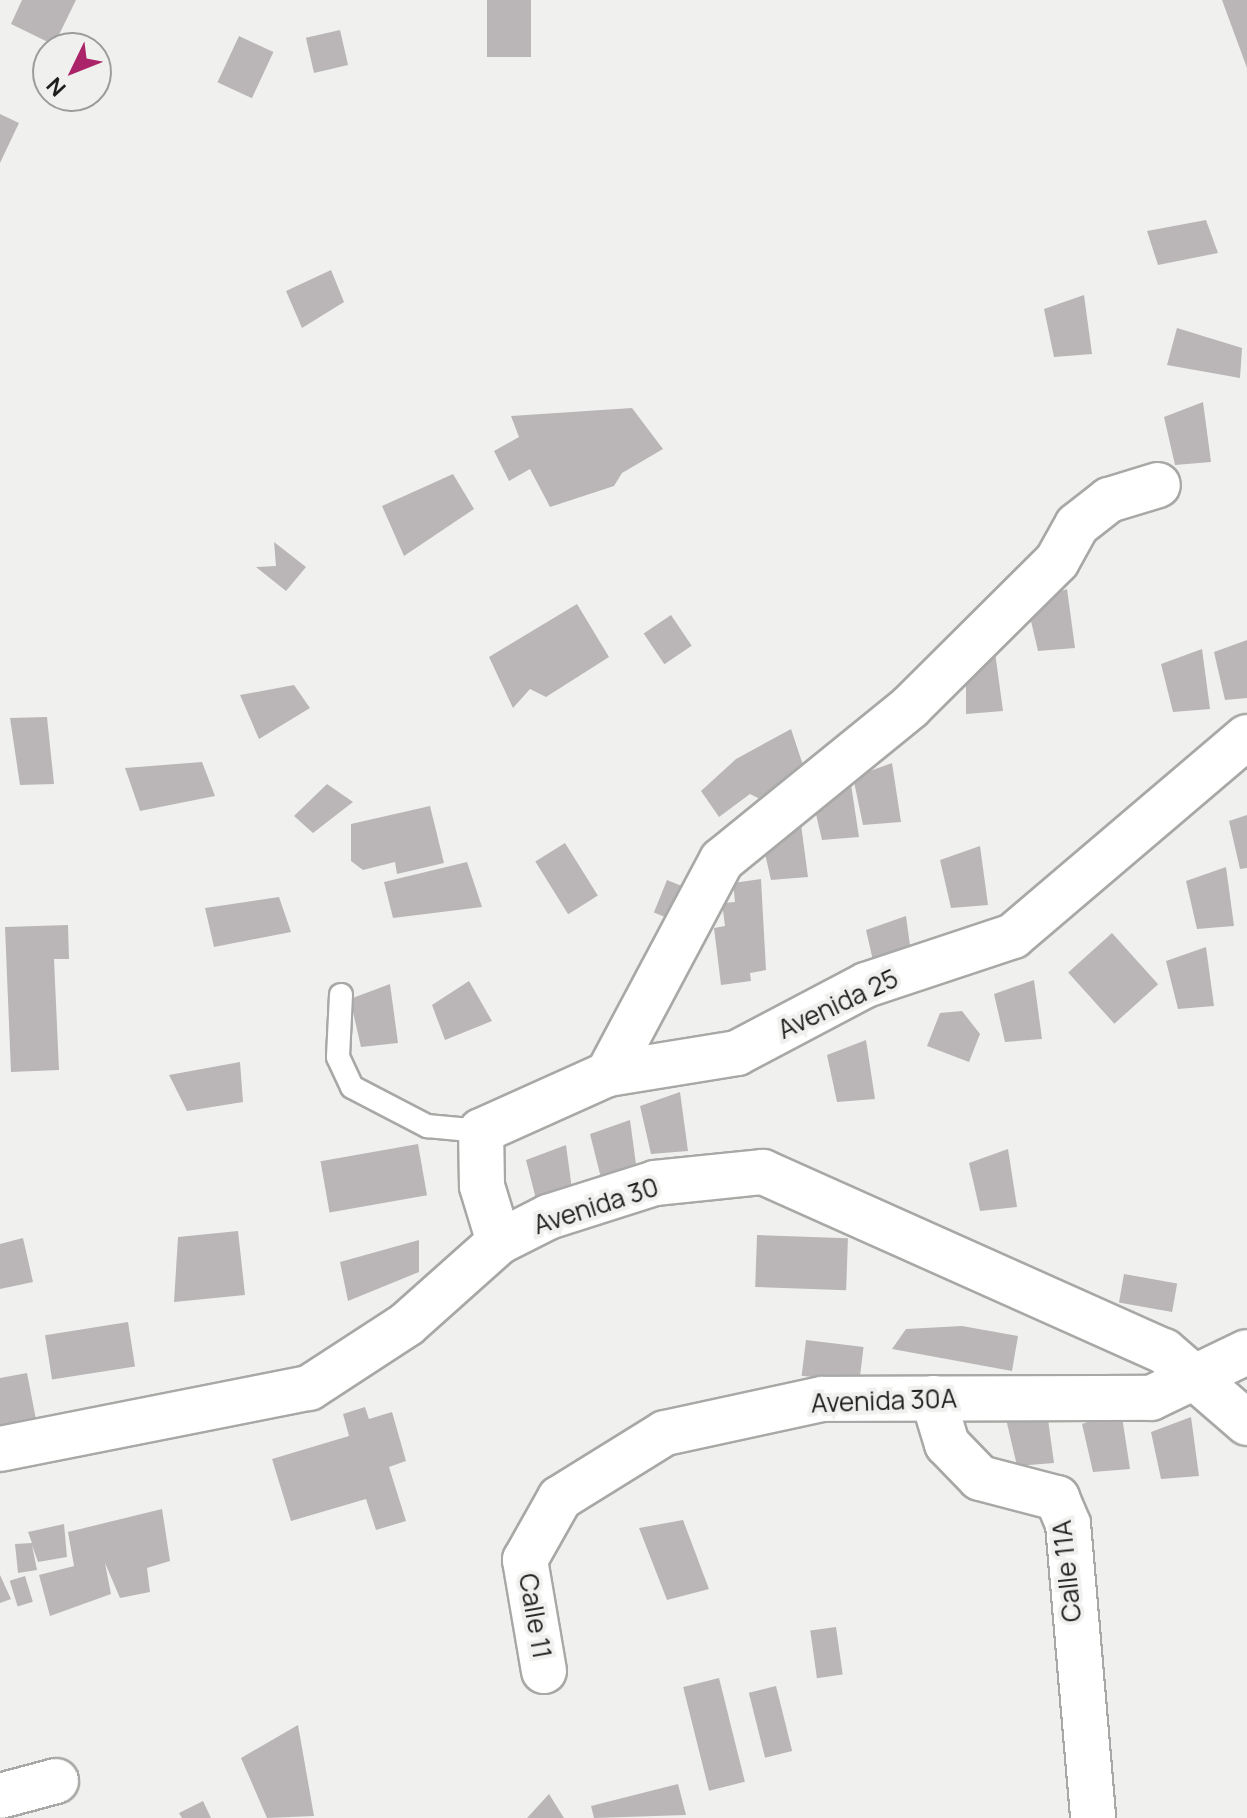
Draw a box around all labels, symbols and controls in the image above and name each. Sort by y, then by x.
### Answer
north arrow [32,32,112,112]
text: N [40,71,72,103]
street label: Avenida 25 [773,963,903,1045]
street label: Avenida 30 [529,1171,663,1241]
street label: Avenida 30A [810,1383,958,1419]
street label: Calle 11A [1046,1518,1088,1624]
street label: Calle 11 [512,1571,558,1661]

